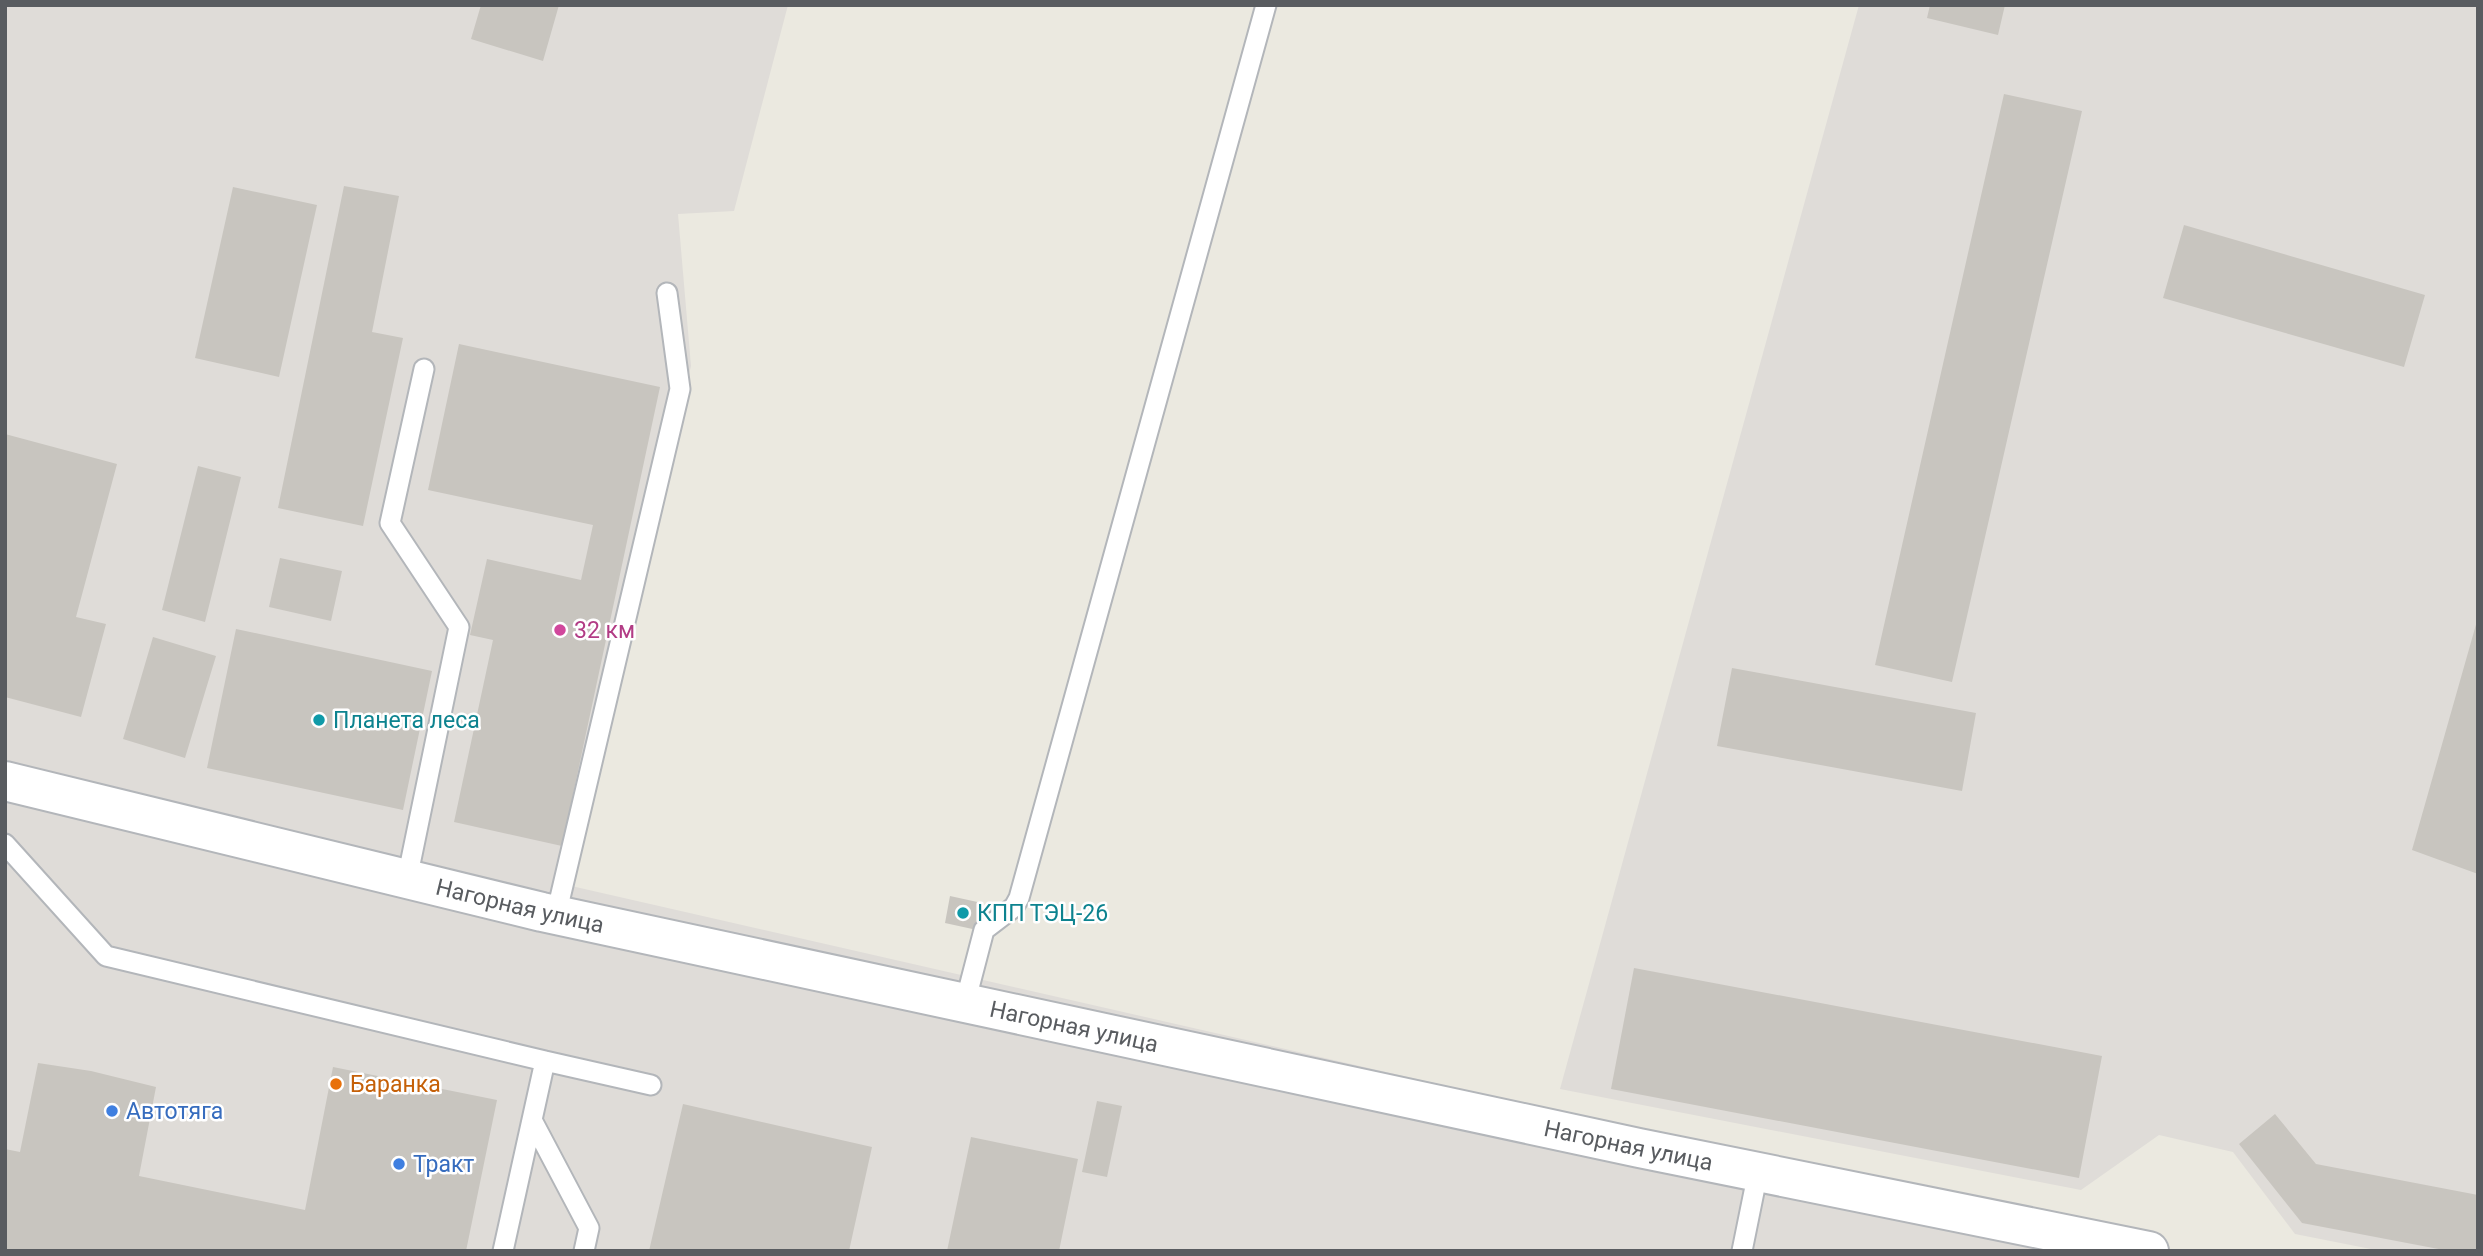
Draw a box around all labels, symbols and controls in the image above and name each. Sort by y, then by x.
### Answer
place label: 32 км [574,617,635,644]
marker: 32 км [552,622,568,638]
place label: Планета леса [333,707,480,734]
marker: Планета леса [311,712,327,728]
street label: Нагорная улица [433,874,606,939]
place label: КПП ТЭЦ-26 [977,900,1108,927]
marker: КПП ТЭЦ-26 [955,905,971,921]
street label: Нагорная улица [987,996,1161,1058]
place label: Баранка [350,1071,441,1098]
marker: Баранка [328,1076,344,1092]
place label: Автотяга [126,1098,223,1125]
marker: Автотяга [104,1103,120,1119]
street label: Нагорная улица [1542,1115,1715,1177]
place label: Тракт [413,1151,474,1178]
marker: Тракт [391,1156,407,1172]

